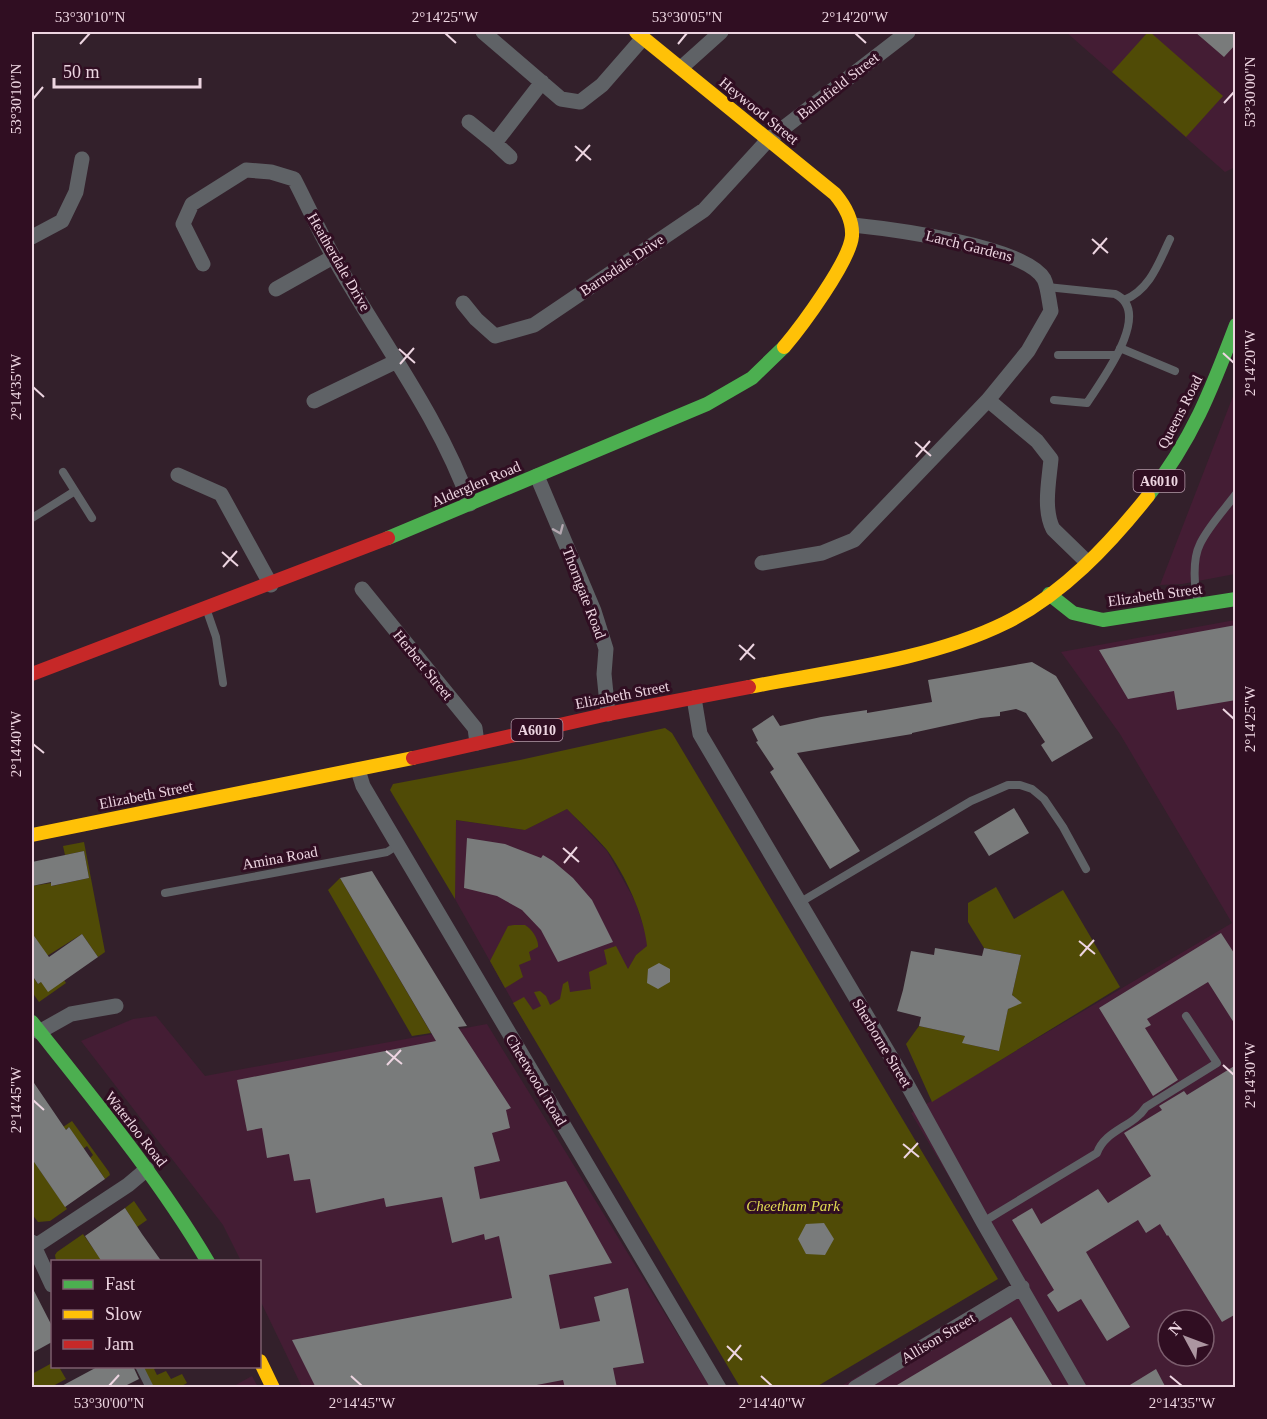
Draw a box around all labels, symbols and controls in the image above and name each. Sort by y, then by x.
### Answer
text: 53°30'10"N [55,9,125,25]
text: 2°14'25"W [412,9,479,25]
text: 53°30'05"N [652,9,722,25]
text: 2°14'20"W [822,9,889,25]
street label: Balmfield Street [794,49,882,123]
scale bar [54,51,200,89]
text: 53°30'00"N [1242,57,1258,127]
text: 50 m [63,62,100,82]
text: 53°30'10"N [8,64,24,134]
street label: Heywood Street [716,74,802,148]
street label: Heatherdale Drive [304,210,374,314]
street label: Larch Gardens [924,228,1014,265]
street label: Barnsdale Drive [577,231,667,299]
text: 2°14'20"W [1242,329,1258,396]
text: 2°14'35"W [8,353,24,420]
street label: Queens Road [1155,372,1206,451]
street label: Alderglen Road [429,458,523,510]
road number: A6010 [1134,470,1184,492]
one-way arrow [552,524,564,535]
street label: Thorngate Road [559,545,609,642]
street label: Elizabeth Street [1107,580,1204,610]
street label: Herbert Street [390,627,456,704]
street label: Elizabeth Street [574,678,671,712]
text: 2°14'25"W [1242,685,1258,752]
text: 2°14'40"W [8,710,24,777]
road number: A6010 [512,719,562,741]
street label: Elizabeth Street [98,778,195,812]
street label: Amina Road [241,843,319,872]
street label: Sherborne Street [849,996,915,1091]
street label: Cheetwood Road [502,1031,570,1129]
text: 2°14'30"W [1242,1041,1258,1108]
text: 2°14'45"W [8,1066,24,1133]
street label: Waterloo Road [102,1089,170,1170]
park label: Cheetham Park [746,1198,840,1214]
legend [51,1260,261,1368]
text: Fast [105,1274,135,1294]
text: Slow [105,1304,142,1324]
north arrow [1156,1308,1216,1368]
street label: Allison Street [898,1309,978,1366]
text: N [1165,1318,1186,1338]
text: Jam [105,1334,134,1354]
text: 53°30'00"N [74,1395,144,1411]
text: 2°14'45"W [329,1395,396,1411]
text: 2°14'40"W [739,1395,806,1411]
text: 2°14'35"W [1149,1395,1216,1411]

